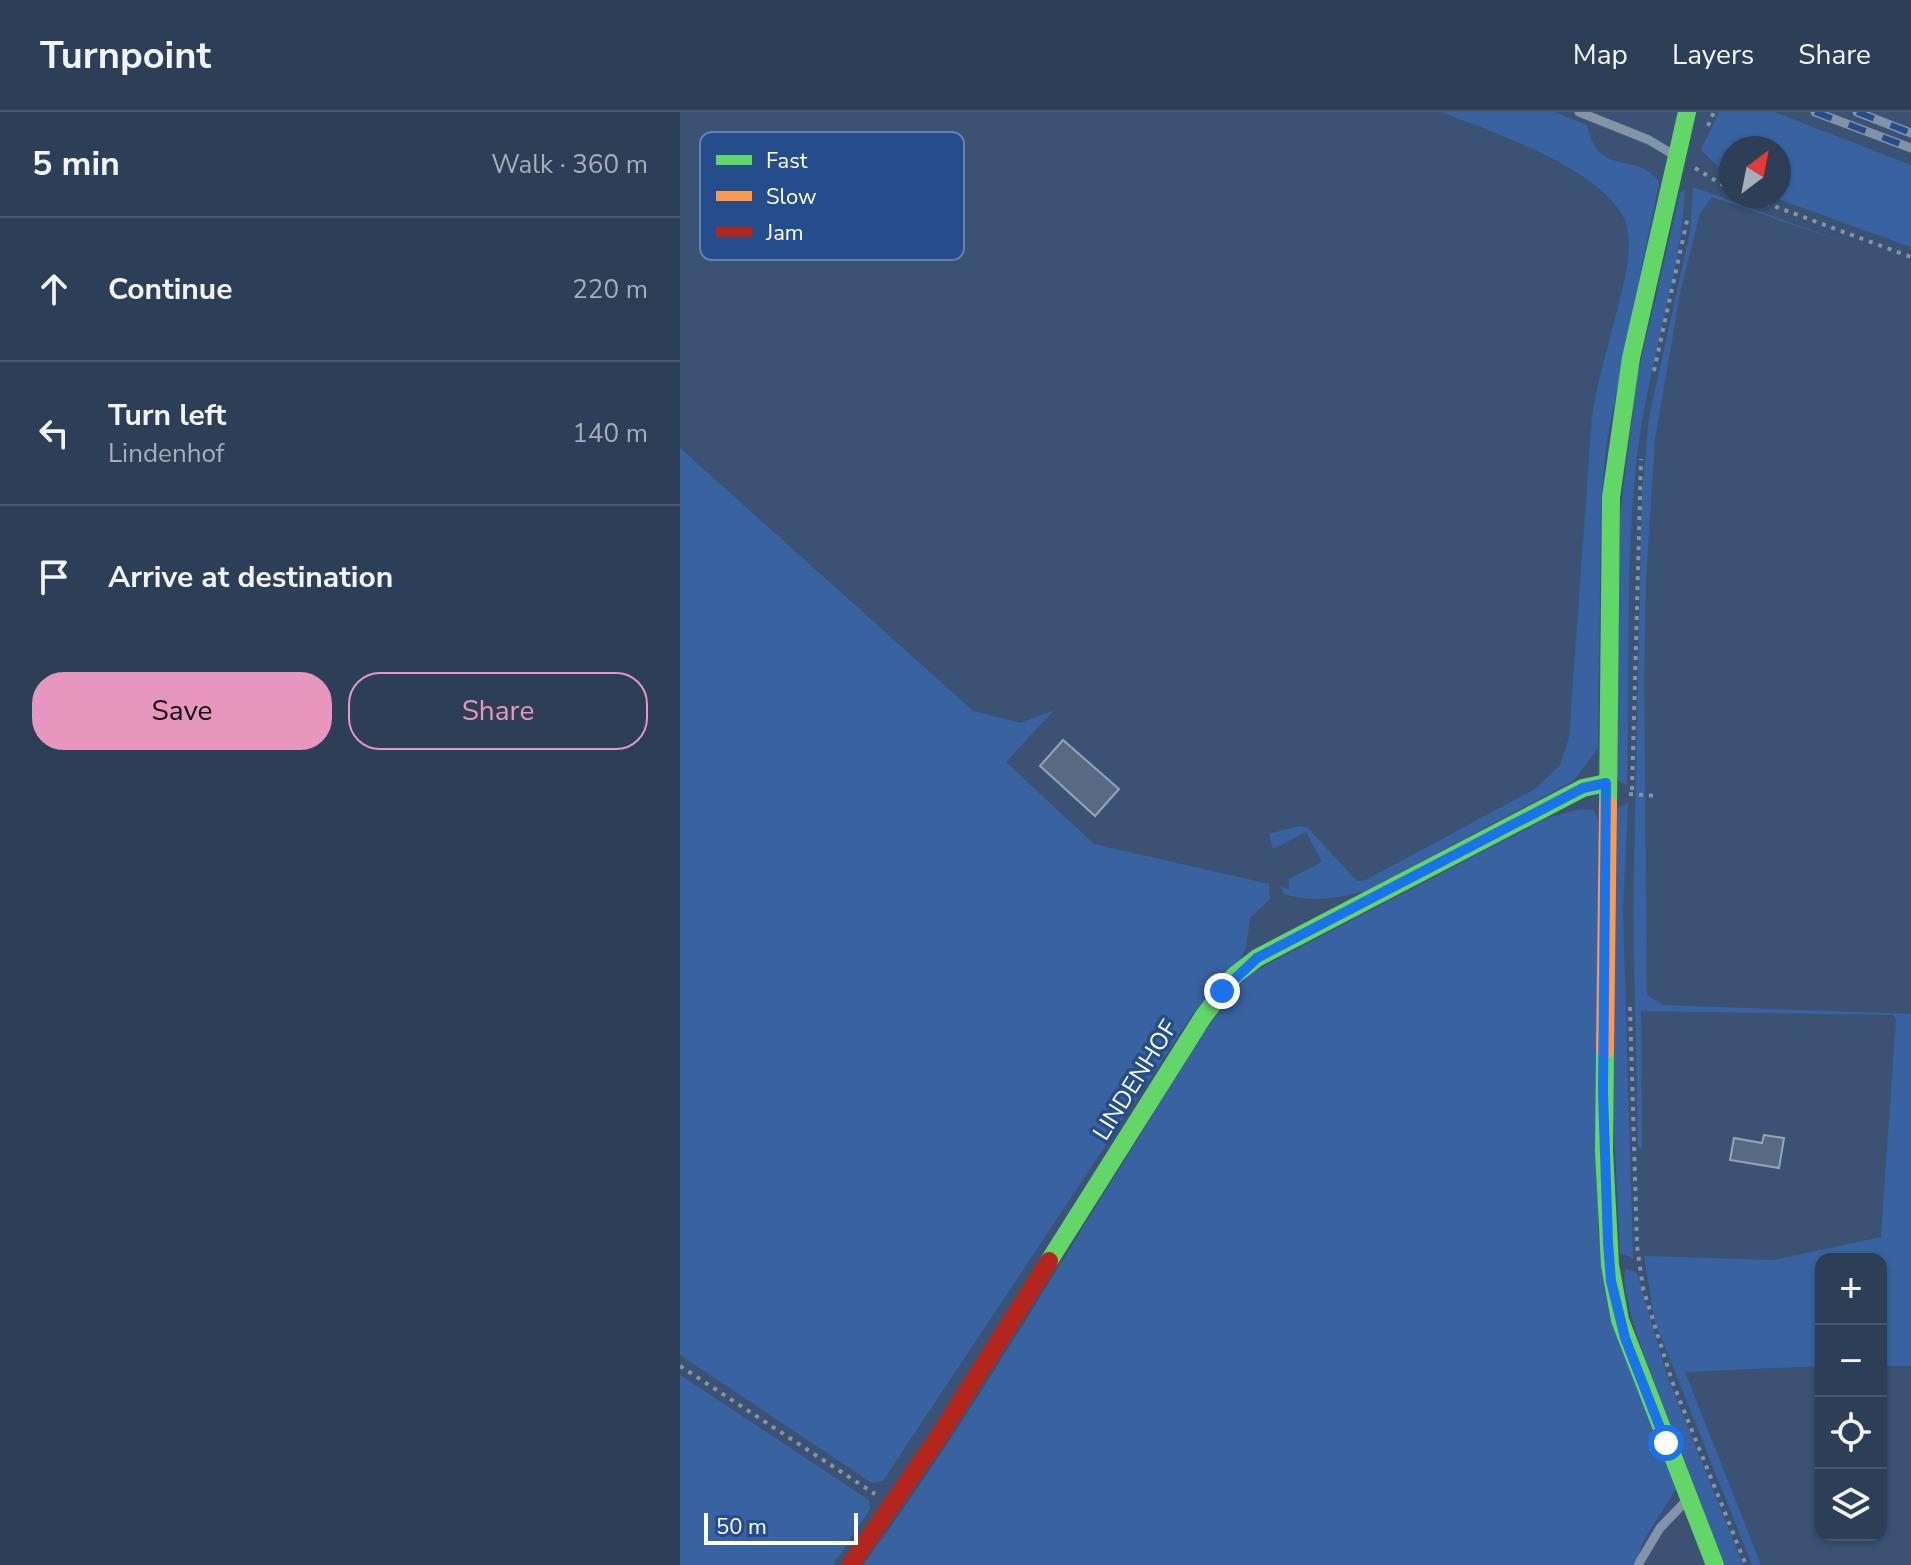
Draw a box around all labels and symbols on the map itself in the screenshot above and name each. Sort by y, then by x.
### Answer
legend [700,132,964,260]
north arrow [1719,136,1791,208]
text: Fast [766,146,808,176]
text: Slow [766,182,817,212]
text: Jam [765,218,804,248]
route end [1204,973,1240,1009]
street label: LINDENHOF [1085,1014,1185,1146]
route start [1648,1425,1684,1461]
scale bar [704,1509,858,1545]

